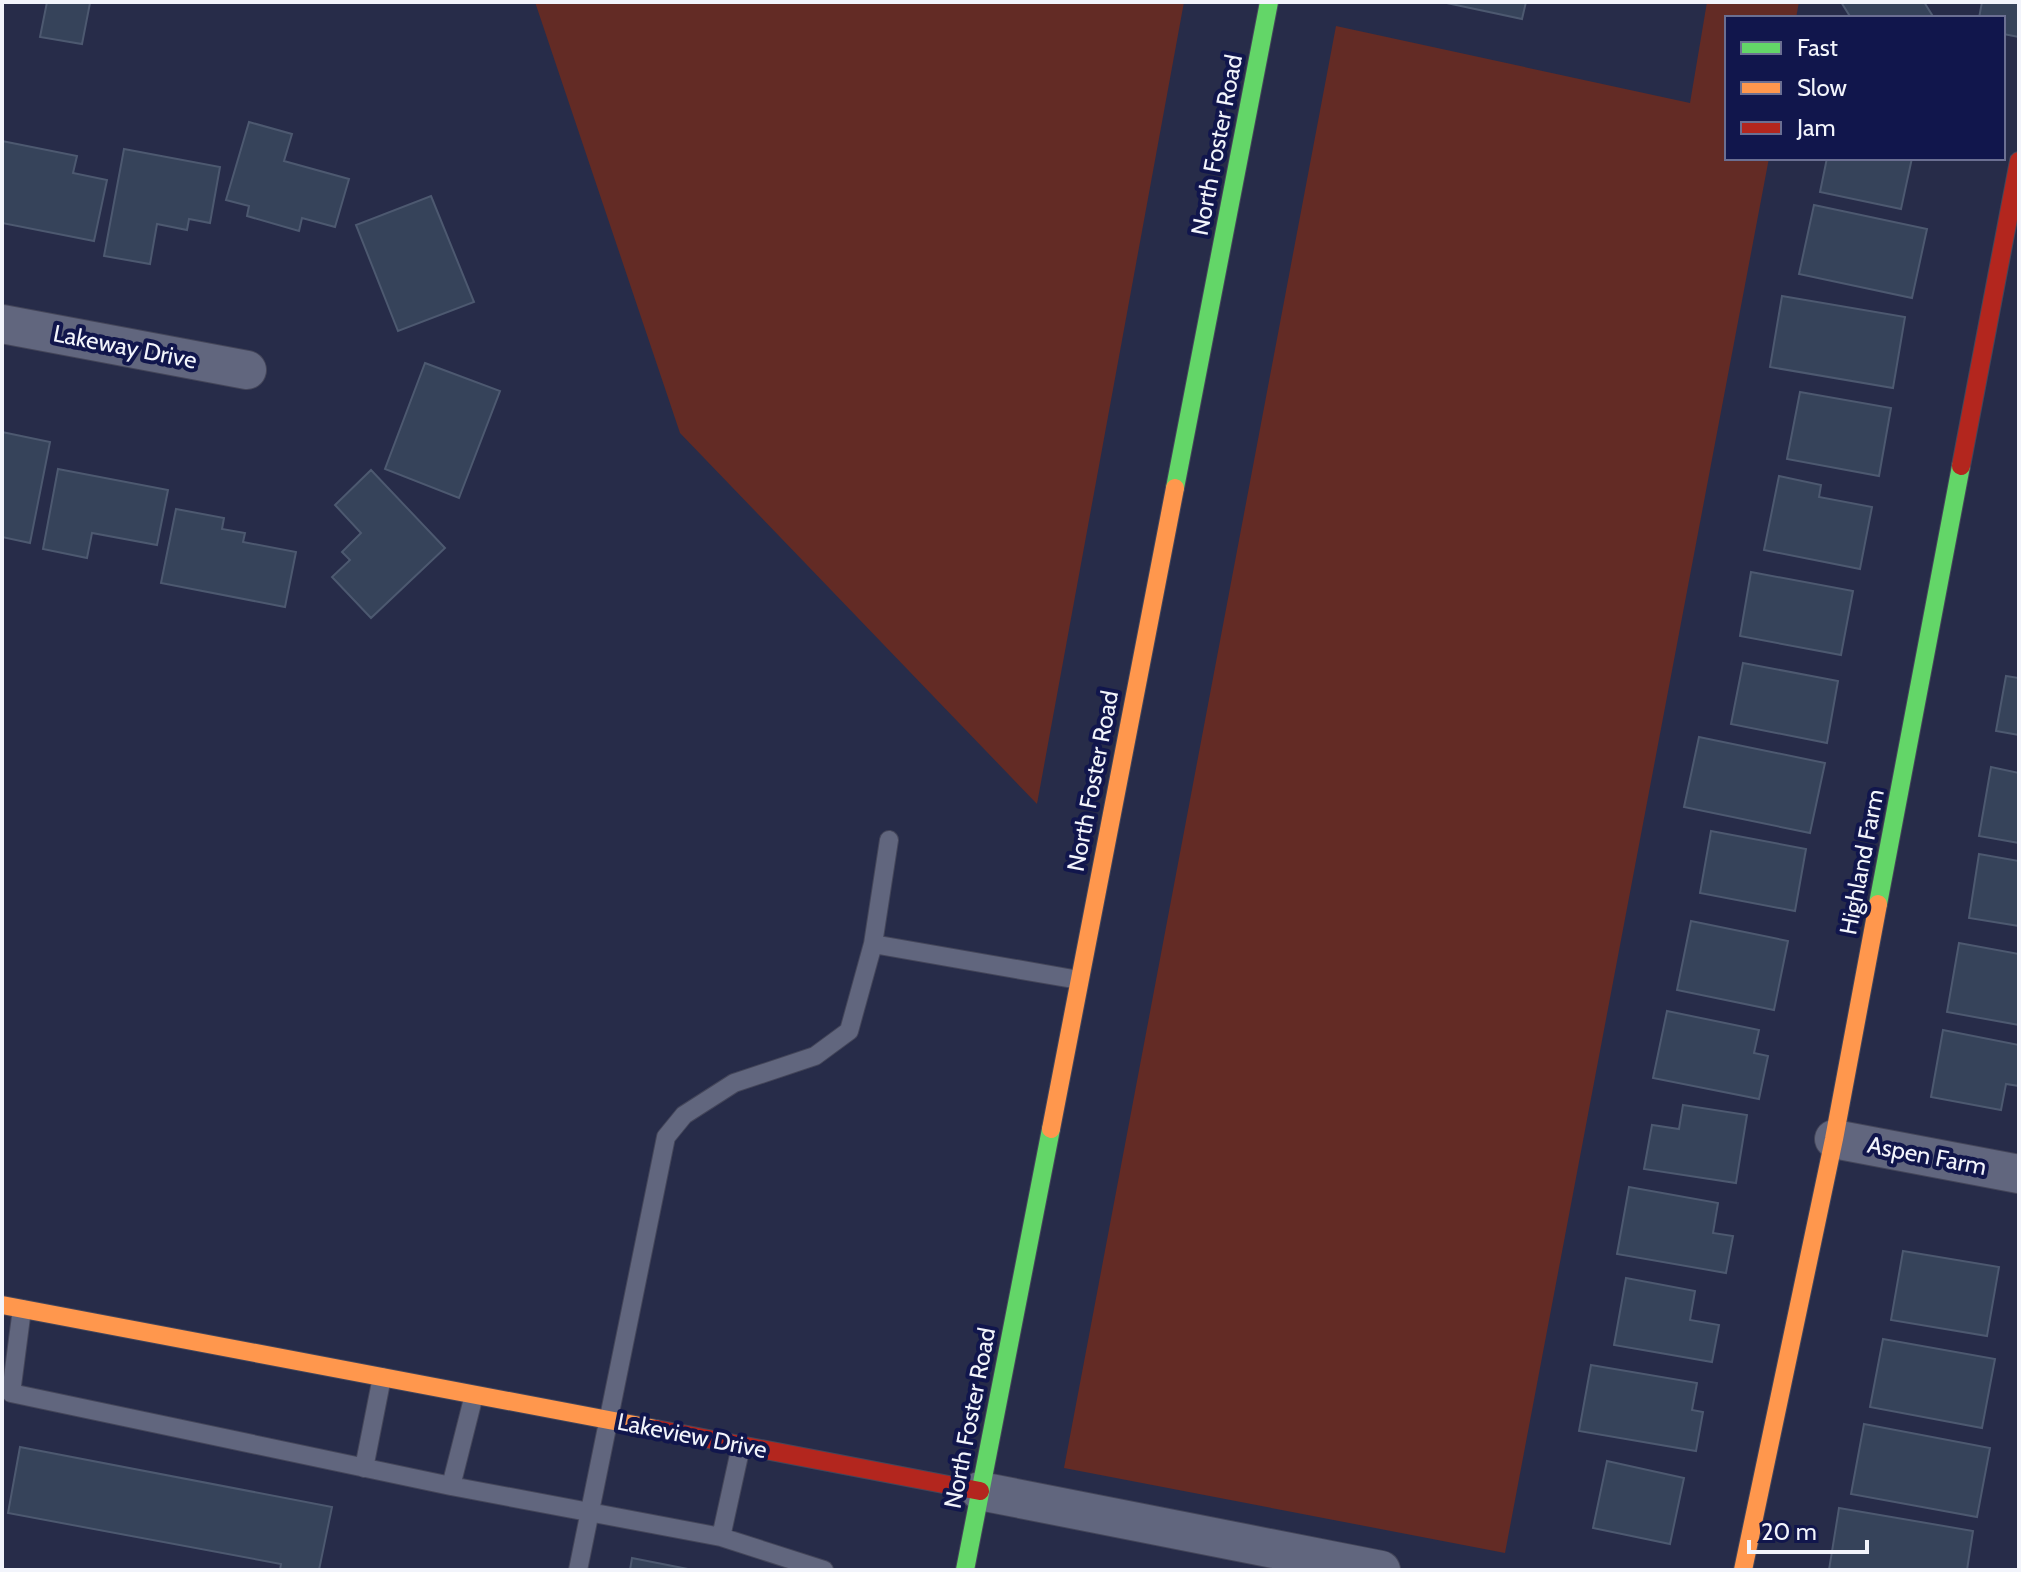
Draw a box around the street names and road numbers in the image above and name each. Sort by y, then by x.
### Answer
street label: North Foster Road [1185,52,1248,238]
street label: Lakeway Drive [51,318,199,375]
street label: North Foster Road [1061,688,1124,874]
street label: Highland Farm [1833,787,1890,937]
street label: Aspen Farm [1865,1130,1989,1181]
street label: North Foster Road [938,1325,1001,1511]
street label: Lakeview Drive [615,1407,769,1464]

